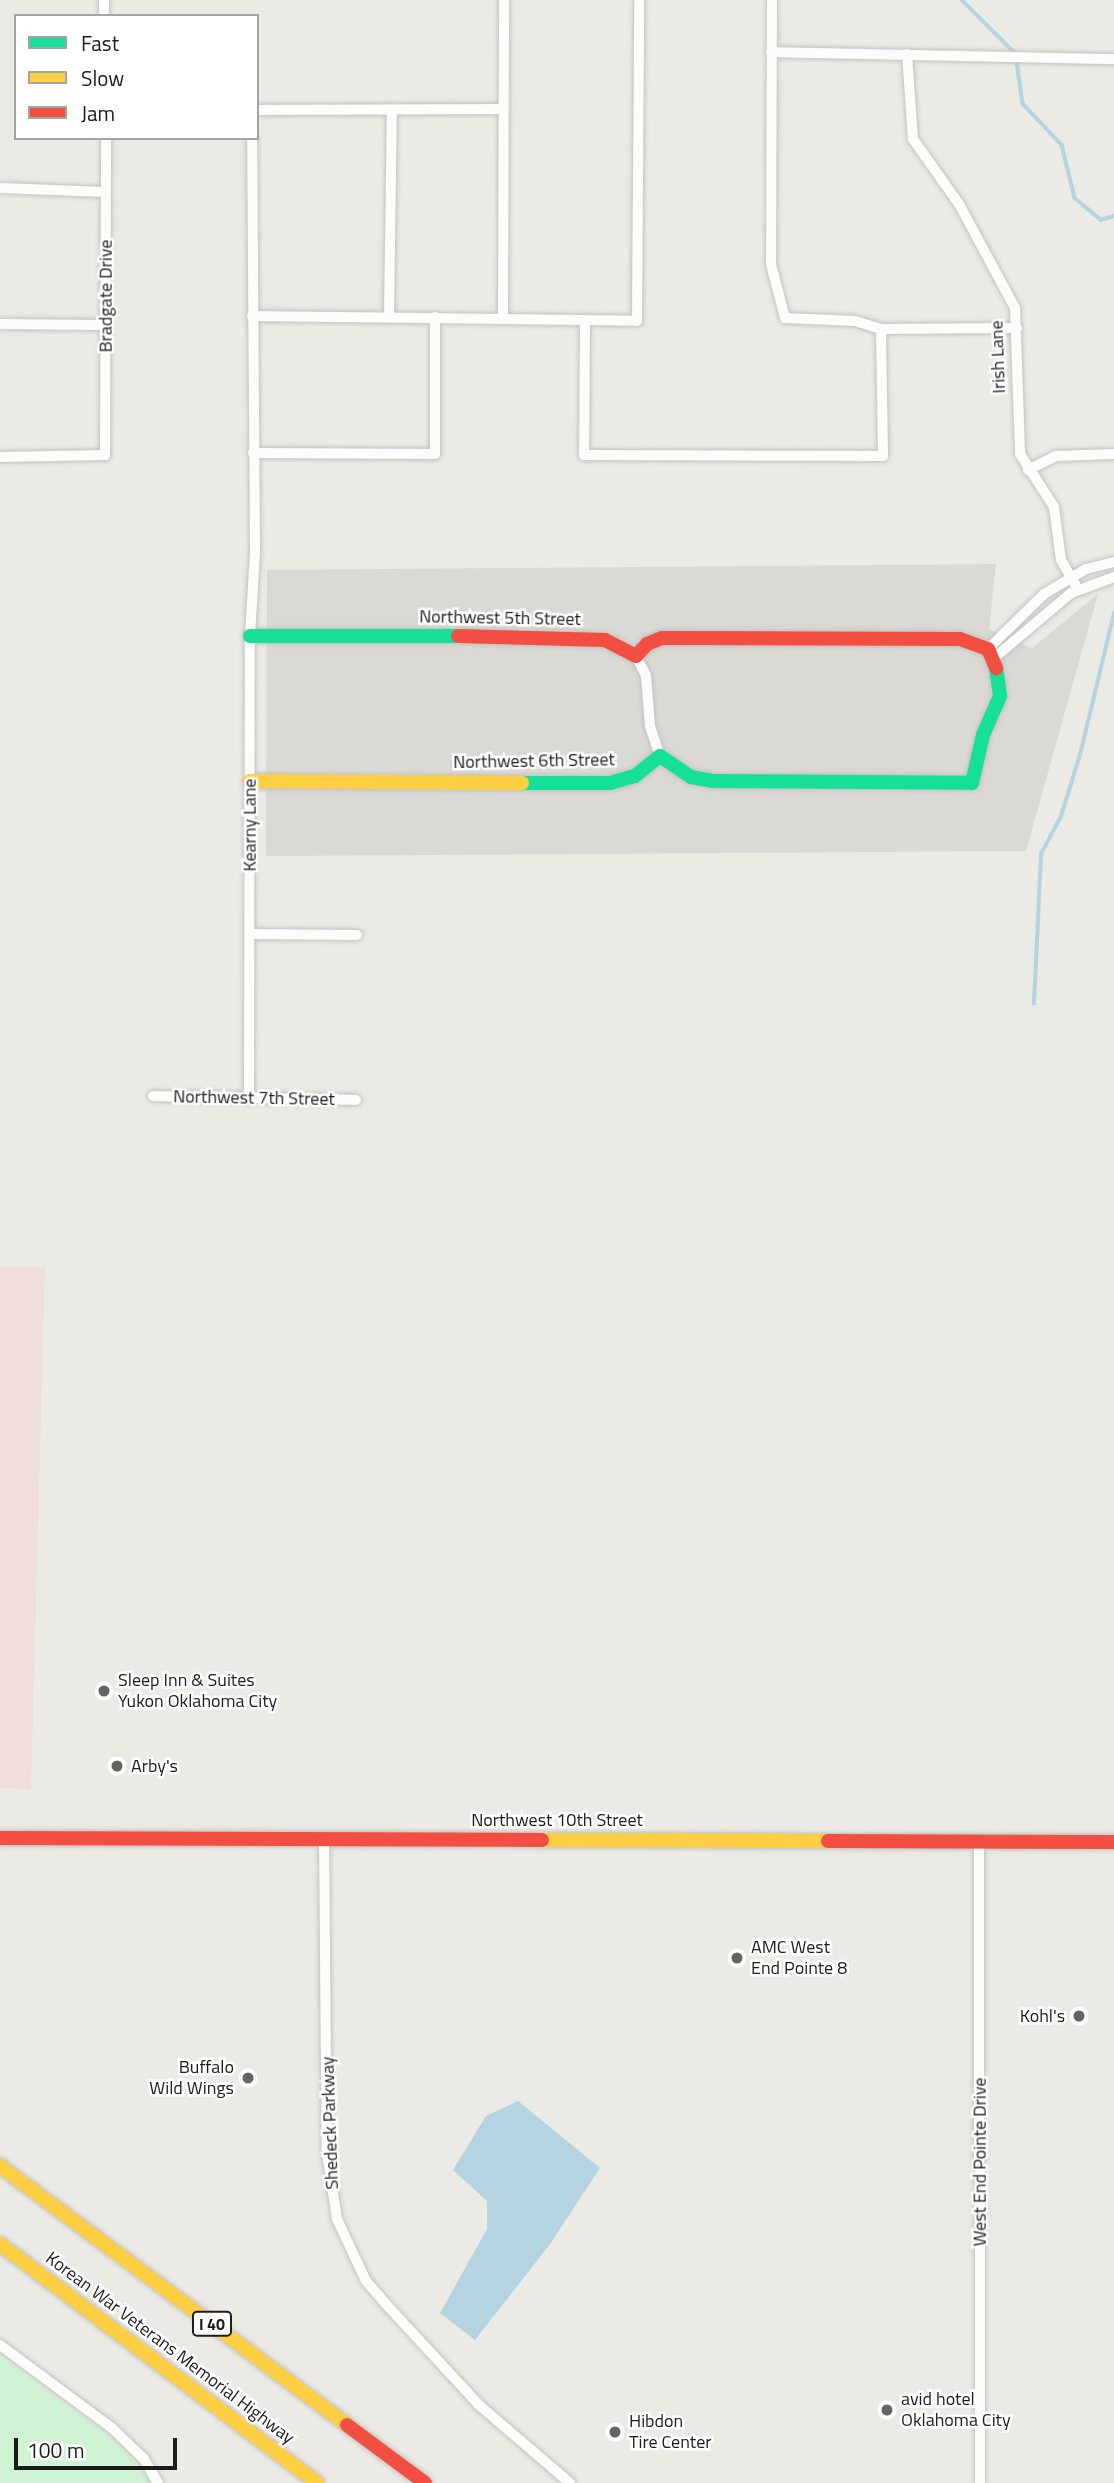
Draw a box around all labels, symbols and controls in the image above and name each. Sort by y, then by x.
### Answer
legend [14,14,259,140]
text: Fast [81,27,119,59]
text: Slow [81,62,124,94]
text: Jam [81,97,115,129]
street label: Bradgate Drive [95,240,117,352]
street label: Irish Lane [986,320,1010,394]
street label: Northwest 5th Street [419,606,581,630]
street label: Northwest 6th Street [453,749,615,773]
street label: Kearny Lane [239,779,261,871]
street label: Northwest 7th Street [173,1086,335,1110]
place label: Sleep Inn & Suites Yukon Oklahoma City [118,1670,277,1712]
marker: Sleep Inn & Suites Yukon Oklahoma City [96,1683,112,1699]
place label: Arby's [131,1755,178,1777]
marker: Arby's [109,1758,125,1774]
street label: Northwest 10th Street [471,1809,643,1831]
place label: AMC West End Pointe 8 [751,1937,847,1980]
marker: AMC West End Pointe 8 [729,1950,745,1966]
place label: Kohl's [1020,2005,1065,2027]
marker: Kohl's [1071,2008,1087,2024]
street label: Shedeck Parkway [317,2056,343,2190]
place label: Buffalo Wild Wings [149,2057,234,2100]
marker: Buffalo Wild Wings [240,2070,256,2086]
street label: West End Pointe Drive [969,2078,991,2246]
street label: Korean War Veterans Memorial Highway [41,2247,299,2449]
road number: I 40 [191,2312,233,2336]
place label: avid hotel Oklahoma City [901,2389,1011,2432]
marker: avid hotel Oklahoma City [879,2402,895,2418]
place label: Hibdon Tire Center [629,2411,711,2454]
scale bar [18,2424,180,2468]
marker: Hibdon Tire Center [607,2424,623,2440]
text: 100 m [27,2434,84,2466]

